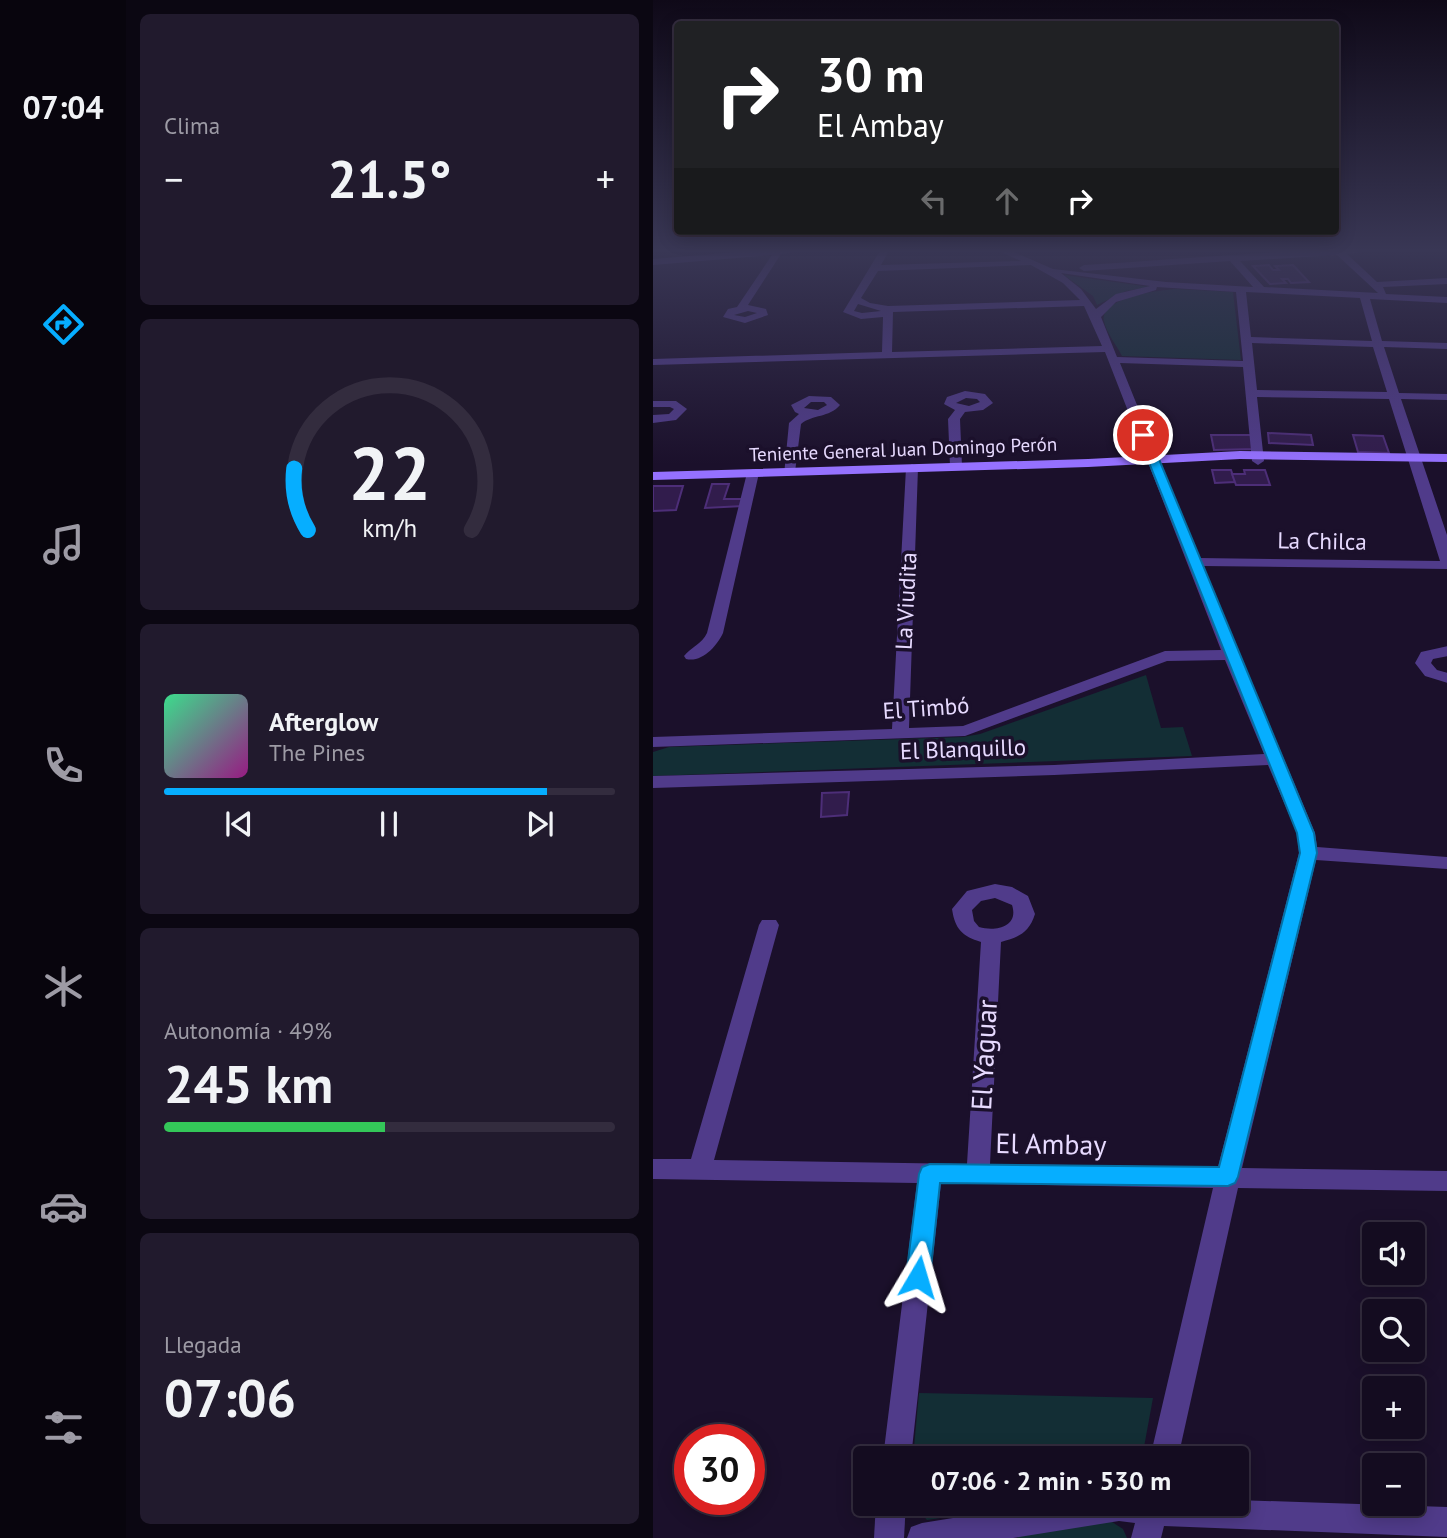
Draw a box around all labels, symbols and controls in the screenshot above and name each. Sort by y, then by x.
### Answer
text: 30 m [817,42,924,106]
icon: right [702,49,793,140]
text: 07:04 [22,86,104,128]
text: El Ambay [817,104,944,146]
text: Clima [164,111,220,140]
text: 21.5° [328,145,451,212]
text: − [164,154,183,203]
text: + [596,154,615,203]
icon: left [915,182,953,220]
icon: ahead [988,182,1026,220]
icon: right [1061,182,1099,220]
icon: directions [39,300,88,349]
pin [1113,405,1173,465]
icon: arrive [1124,416,1162,454]
text: 22 [348,427,431,521]
street label: Teniente General Juan Domingo Perón [748,432,1058,466]
text: km/h [362,512,417,544]
icon: music [39,520,88,569]
street label: La Chilca [1277,525,1367,556]
street label: La Viudita [888,551,923,651]
street label: El Timbó [882,690,970,725]
text: Afterglow [269,705,378,738]
street label: El Blanquillo [900,732,1026,765]
text: The Pines [269,738,365,767]
icon: phone [39,741,88,790]
icon: previous [220,805,258,843]
icon: pause [370,805,408,843]
icon: next [521,805,559,843]
icon: climate [39,962,88,1011]
street label: El Yaguar [962,998,1005,1111]
text: Autonomía · 49% [164,1016,332,1045]
text: 245 km [164,1050,333,1117]
street label: El Ambay [995,1124,1107,1163]
icon: car [39,1182,88,1231]
map controls [1362,1222,1425,1516]
button: sound [1362,1222,1425,1285]
position arrow [881,1240,955,1314]
button: search [1362,1299,1425,1362]
text: Llegada [164,1330,242,1359]
text: 07:06 [164,1364,296,1431]
button: + [1362,1376,1425,1439]
icon: filters [39,1403,88,1452]
speed limit sign: 30 [674,1424,765,1515]
button: − [1362,1453,1425,1516]
text: 07:06 · 2 min · 530 m [931,1464,1171,1497]

